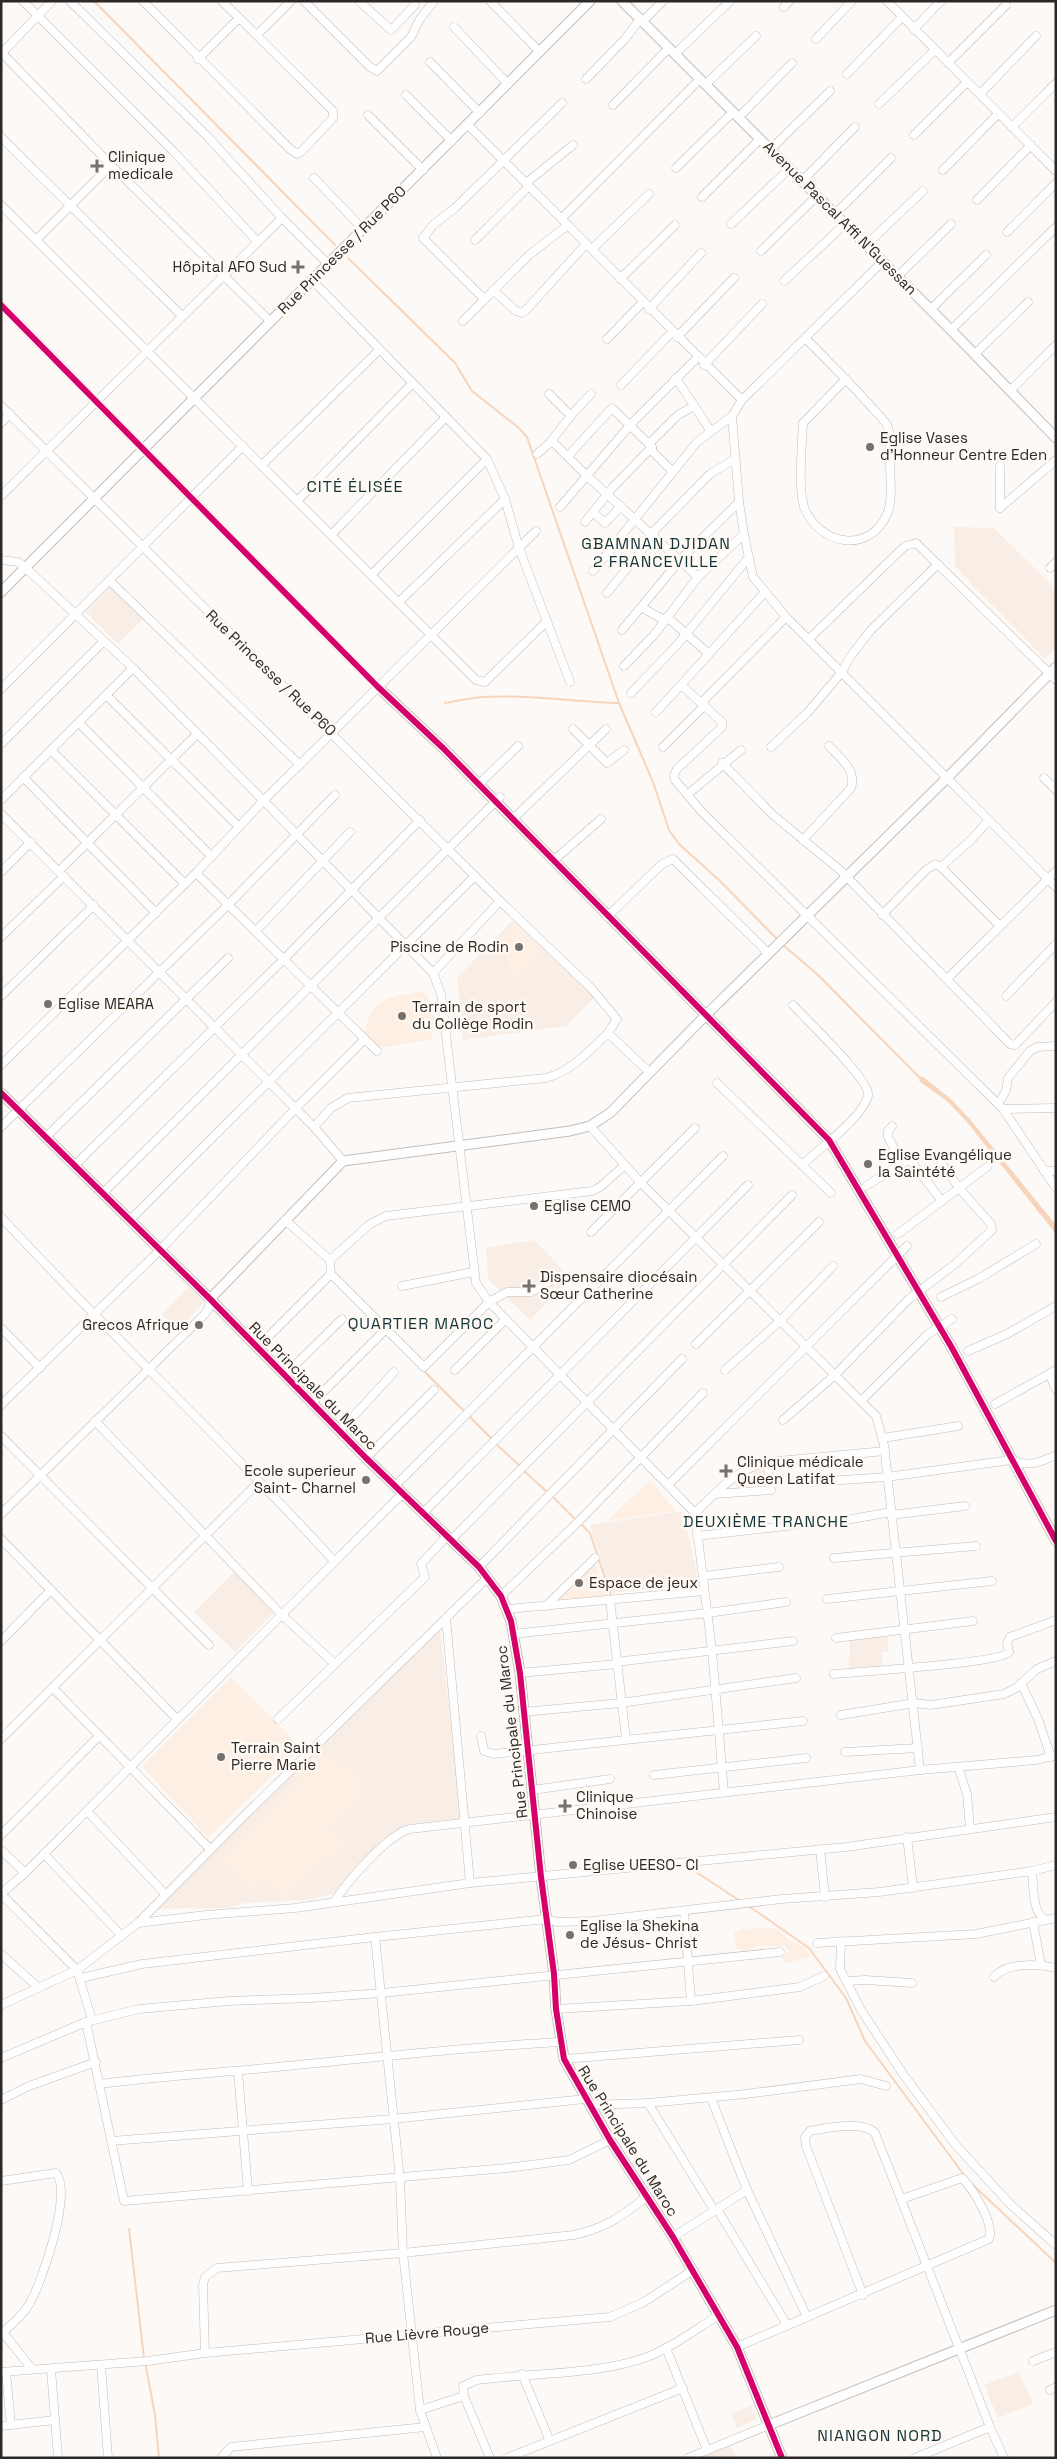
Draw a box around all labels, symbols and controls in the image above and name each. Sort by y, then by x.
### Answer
street label: Avenue Pascal Affi N'Guessan [759,137,921,299]
place label: Clinique medicale [108,147,173,183]
marker: Clinique medicale [90,159,104,173]
street label: Rue Princesse / Rue P60 [273,181,410,318]
place label: Hôpital AFO Sud [172,257,287,276]
marker: Hôpital AFO Sud [291,260,305,274]
place label: Eglise Vases d'Honneur Centre Eden [880,428,1047,464]
marker: Eglise Vases d'Honneur Centre Eden [864,441,876,453]
district label: CITÉ ÉLISÉE [306,476,404,497]
district label: GBAMNAN DJIDAN 2 FRANCEVILLE [581,533,731,572]
street label: Rue Princesse / Rue P60 [202,605,341,740]
place label: Piscine de Rodin [390,937,509,956]
marker: Piscine de Rodin [513,941,525,953]
place label: Eglise MEARA [58,994,154,1013]
place label: Terrain de sport du Collège Rodin [412,997,533,1033]
marker: Eglise MEARA [42,998,54,1010]
marker: Terrain de sport du Collège Rodin [396,1010,408,1022]
place label: Eglise Evangélique la Saintété [878,1145,1012,1181]
marker: Eglise Evangélique la Saintété [862,1158,874,1170]
place label: Eglise CEMO [544,1196,631,1215]
marker: Eglise CEMO [528,1200,540,1212]
place label: Dispensaire diocésain Sœur Catherine [540,1267,697,1303]
marker: Dispensaire diocésain Sœur Catherine [522,1279,536,1293]
district label: QUARTIER MAROC [348,1313,494,1334]
place label: Grecos Afrique [82,1315,189,1334]
street label: Rue Principale du Maroc [245,1317,382,1454]
marker: Grecos Afrique [193,1319,205,1331]
place label: Clinique médicale Queen Latifat [737,1452,864,1488]
place label: Ecole superieur Saint- Charnel [244,1461,356,1497]
marker: Clinique médicale Queen Latifat [719,1464,733,1478]
marker: Ecole superieur Saint- Charnel [360,1474,372,1486]
district label: DEUXIÈME TRANCHE [683,1511,849,1532]
place label: Espace de jeux [589,1573,698,1592]
marker: Espace de jeux [573,1577,585,1589]
street label: Rue Principale du Maroc [491,1644,532,1820]
place label: Terrain Saint Pierre Marie [231,1738,321,1774]
marker: Terrain Saint Pierre Marie [215,1751,227,1763]
place label: Clinique Chinoise [576,1787,638,1823]
marker: Clinique Chinoise [558,1799,572,1813]
place label: Eglise UEESO- CI [583,1855,699,1874]
marker: Eglise UEESO- CI [567,1859,579,1871]
place label: Eglise la Shekina de Jésus- Christ [580,1916,699,1952]
marker: Eglise la Shekina de Jésus- Christ [564,1929,576,1941]
street label: Rue Principale du Maroc [574,2062,683,2220]
street label: Rue Lièvre Rouge [364,2318,490,2347]
district label: NIANGON NORD [817,2425,943,2446]

